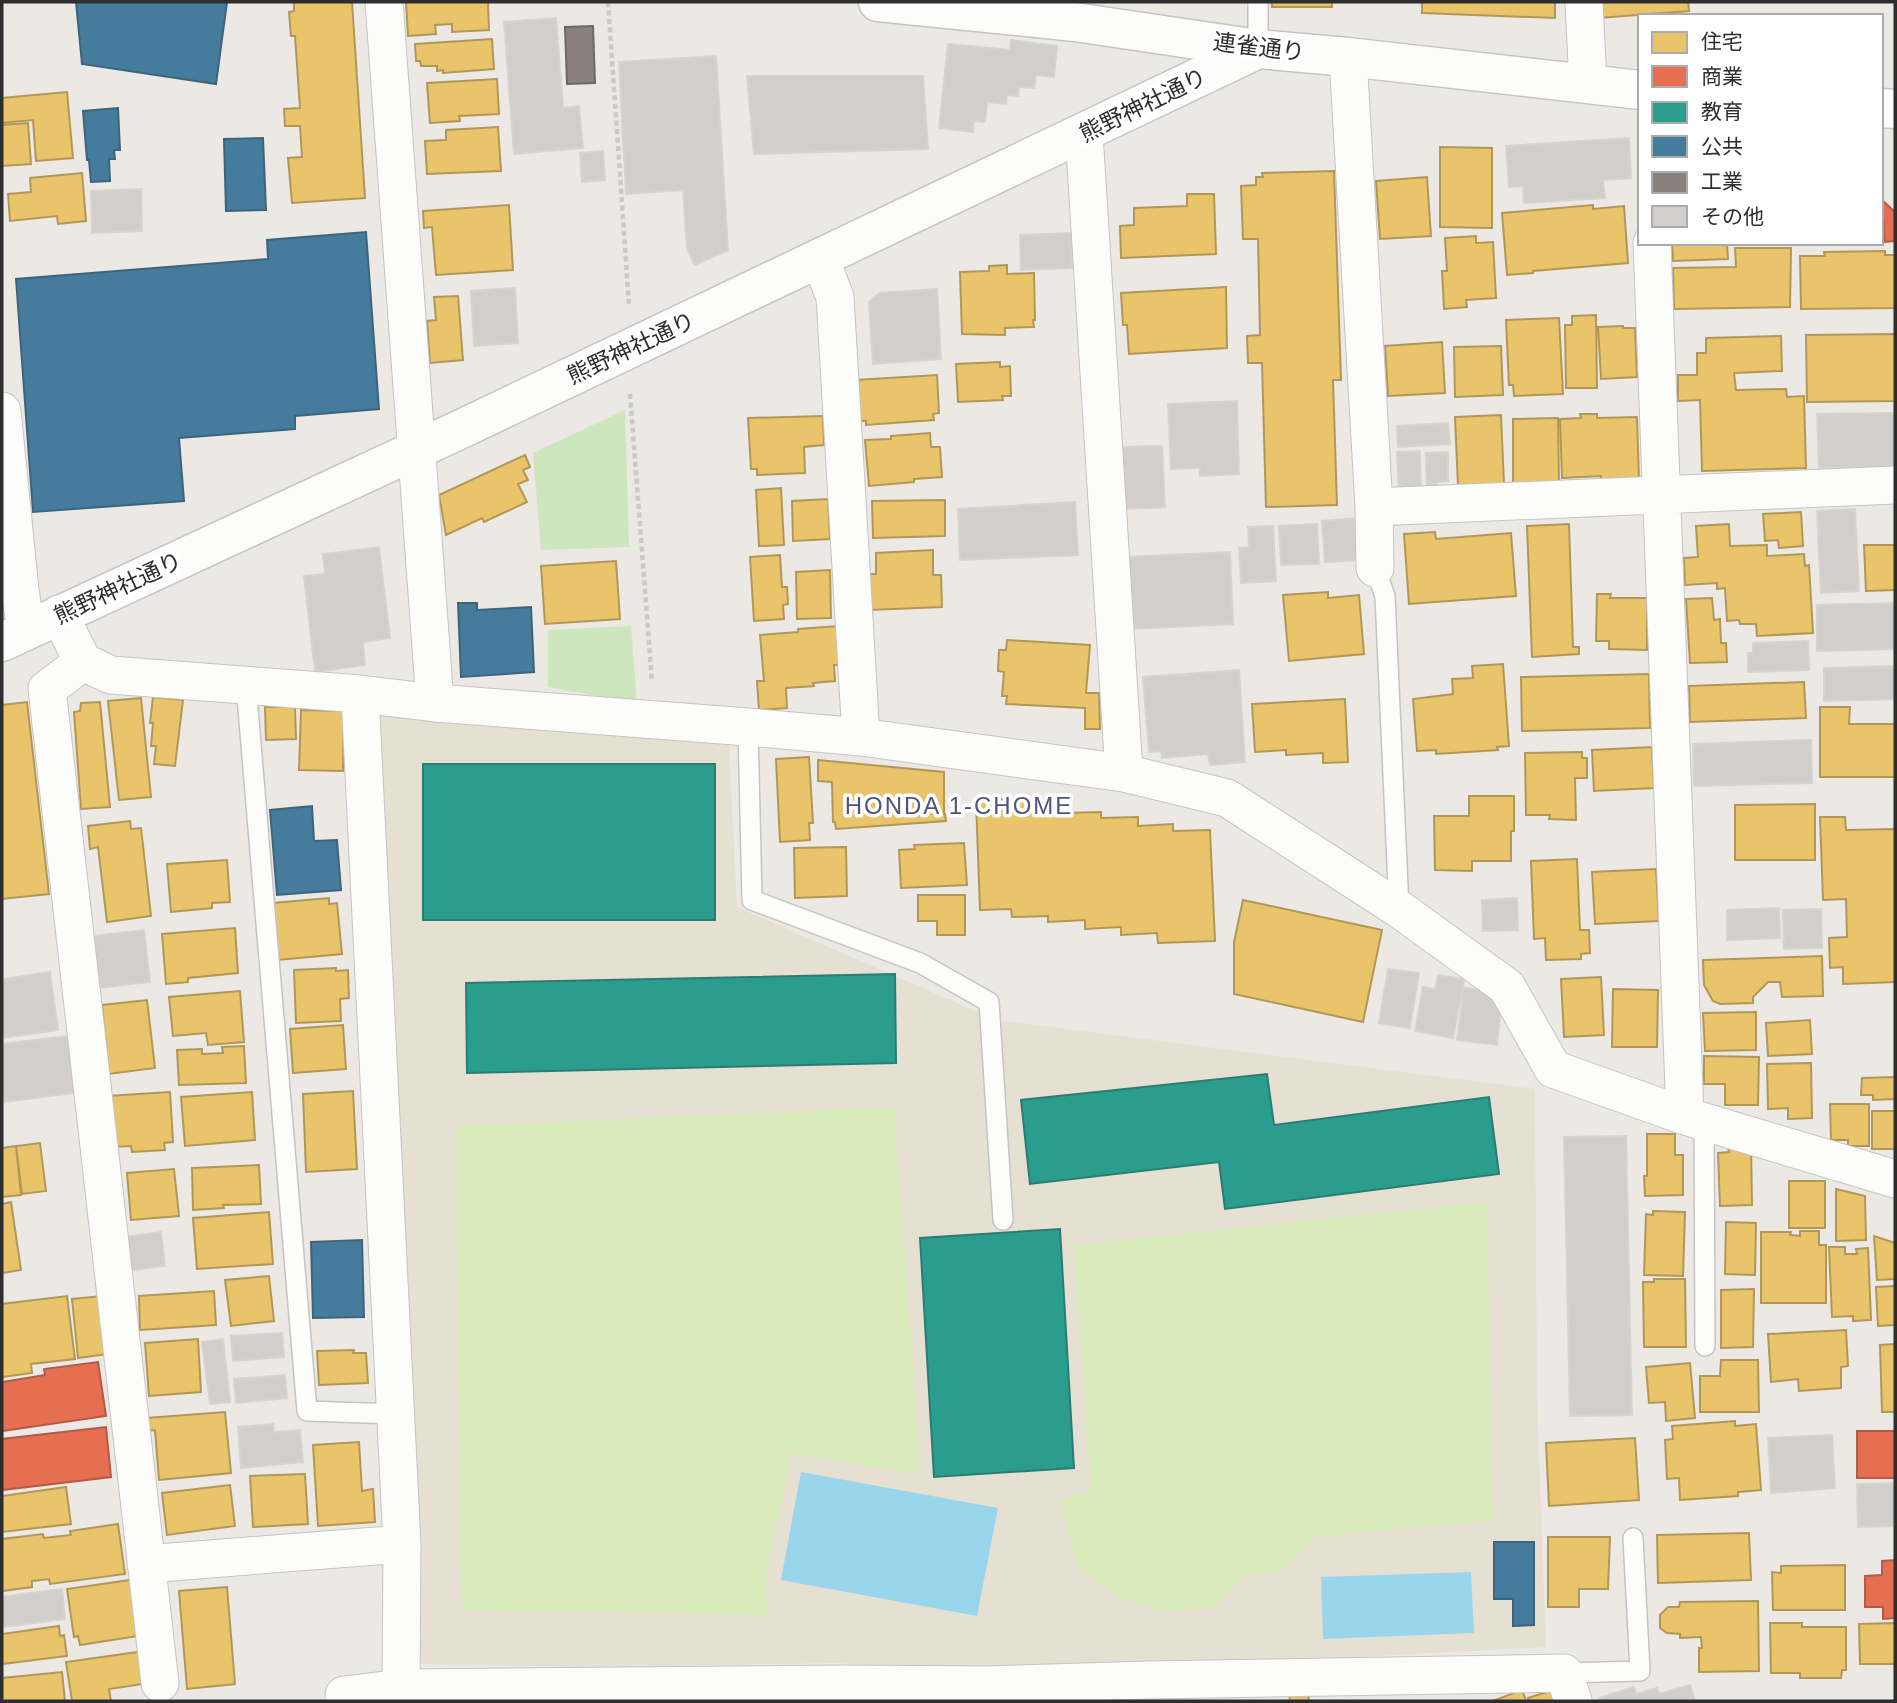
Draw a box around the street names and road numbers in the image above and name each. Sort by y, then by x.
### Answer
street label: 連雀通り [1212,28,1306,66]
street label: 熊野神社通り [1075,63,1211,147]
street label: 熊野神社通り [563,307,699,389]
street label: 熊野神社通り [50,547,186,629]

